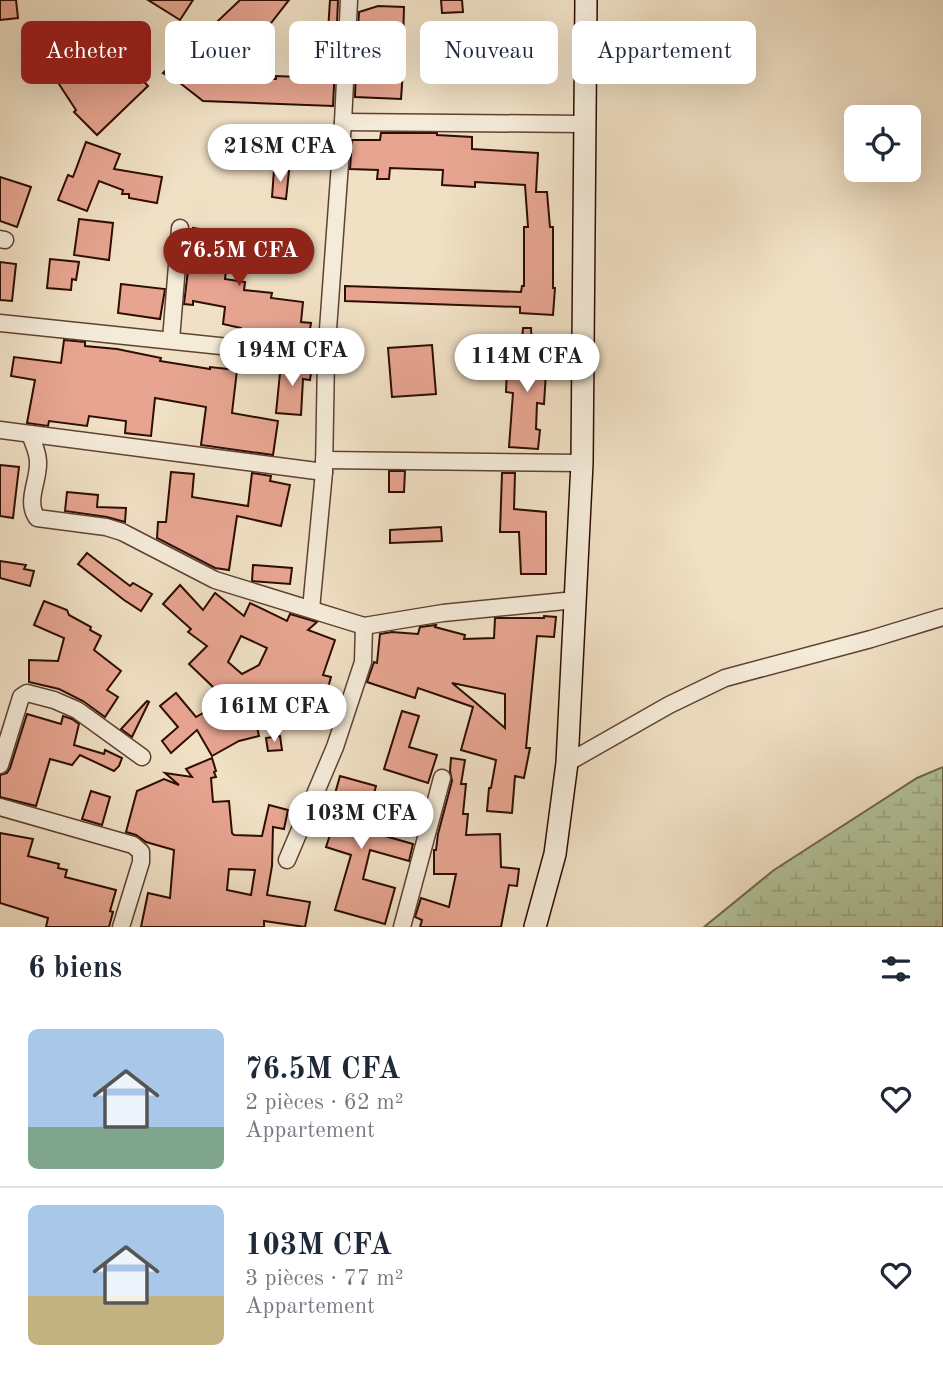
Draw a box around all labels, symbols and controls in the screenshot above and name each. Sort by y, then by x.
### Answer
chip: Acheter [21,21,151,84]
chip: Louer [165,21,275,84]
chip: Filtres [289,21,406,84]
chip: Nouveau [420,21,558,84]
chip: Appartement [572,21,756,84]
map controls [844,105,921,182]
button: locate [844,105,921,182]
pin: 218M CFA [208,124,352,184]
text: 218M CFA [224,135,336,158]
pin: 76.5M CFA [159,229,319,288]
text: 76.5M CFA [179,239,299,262]
pin: 194M CFA [220,328,364,388]
pin: 114M CFA [455,334,599,394]
text: 194M CFA [236,339,348,362]
text: 114M CFA [471,345,583,368]
pin: 161M CFA [202,684,346,744]
text: 161M CFA [218,695,330,718]
pin: 103M CFA [289,792,433,851]
text: 103M CFA [305,802,417,825]
icon: filters [877,950,915,988]
text: 6 biens [28,954,122,984]
text: 76.5M CFA [245,1055,401,1085]
icon: home [84,1057,168,1141]
icon: heart [877,1080,915,1118]
text: 2 pièces · 62 m² [245,1091,404,1114]
text: Appartement [245,1119,375,1142]
text: 103M CFA [245,1231,392,1261]
icon: home [84,1233,168,1317]
icon: heart [877,1256,915,1294]
text: 3 pièces · 77 m² [245,1267,404,1290]
text: Appartement [245,1295,375,1318]

